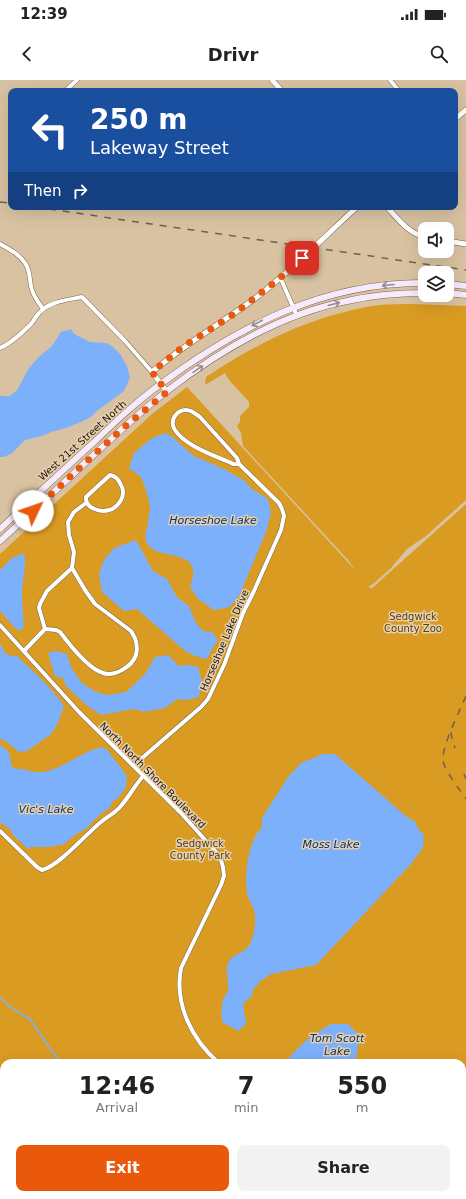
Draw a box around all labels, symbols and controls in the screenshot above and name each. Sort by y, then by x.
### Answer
text: 12:39 [20,5,68,23]
icon: back [16,43,38,65]
icon: search [428,43,450,65]
text: Drivr [208,44,258,65]
text: 250 m [90,103,187,136]
icon: left [24,104,76,156]
text: Lakeway Street [90,137,229,158]
icon: right [69,180,91,202]
text: Then [24,182,61,200]
map controls [418,222,454,302]
button: sound [418,222,454,258]
pin [285,241,319,275]
icon: arrive [291,247,313,269]
button: layers [418,266,454,302]
one-way arrow [382,281,395,288]
one-way arrow [327,300,340,307]
one-way arrow [252,320,264,327]
one-way arrow [193,365,204,373]
street label: West 21st Street North [36,398,129,483]
position arrow [12,490,54,532]
water label: Horseshoe Lake [169,514,257,527]
street label: Horseshoe Lake Drive [198,588,251,693]
park label: Sedgwick County Zoo [384,611,442,634]
street label: North North Shore Boulevard [98,720,208,830]
water label: Vic's Lake [19,803,74,816]
park label: Sedgwick County Park [170,838,230,861]
water label: Moss Lake [302,838,360,851]
water label: Tom Scott Lake [310,1032,365,1058]
text: 12:46 [79,1072,155,1100]
text: 7 [238,1072,254,1100]
text: 550 [337,1072,387,1100]
text: Arrival [96,1100,138,1115]
text: min [234,1100,258,1115]
text: m [356,1100,369,1115]
button: Exit [16,1145,229,1191]
button: Share [237,1145,450,1191]

